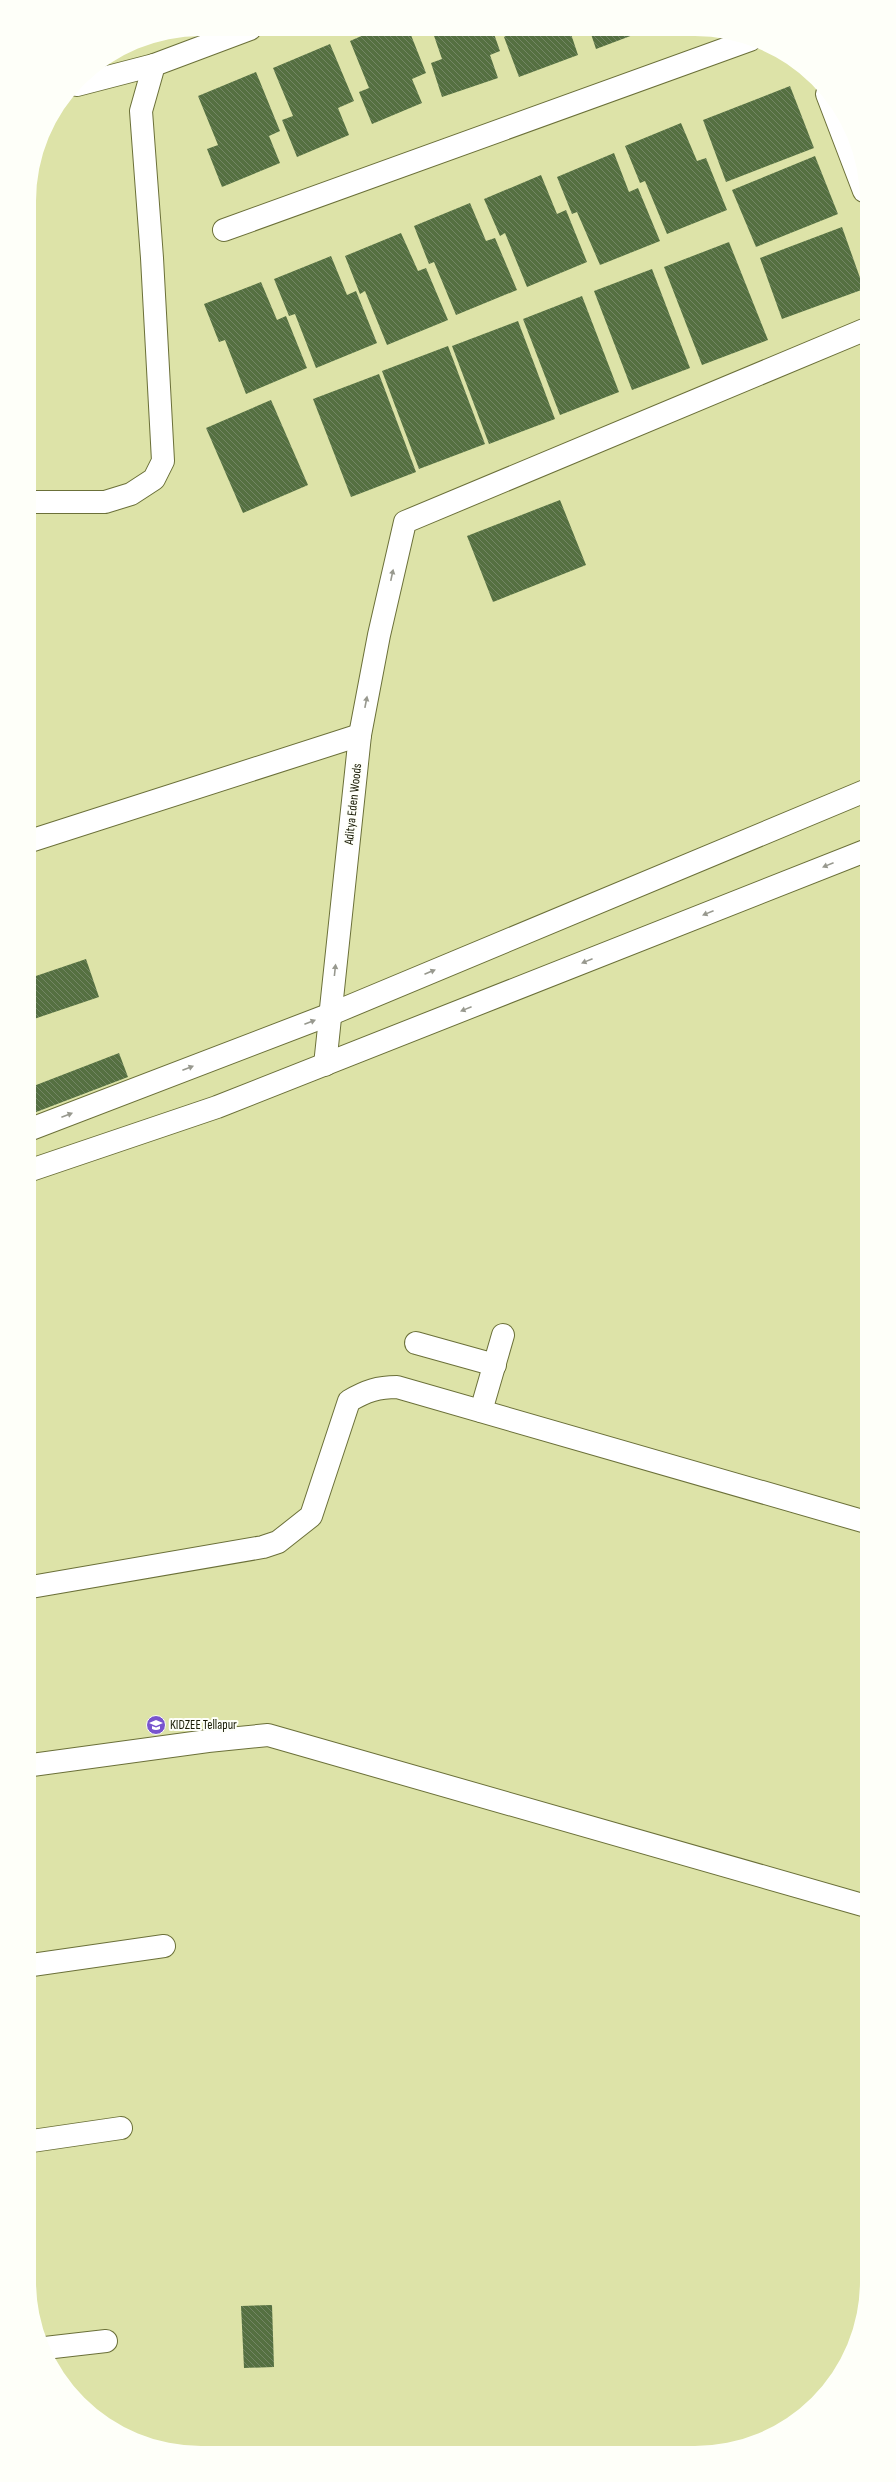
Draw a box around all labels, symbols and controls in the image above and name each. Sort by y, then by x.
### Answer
one-way arrow [389,569,395,581]
one-way arrow [363,696,369,708]
street label: Aditya Eden Woods [341,762,365,847]
one-way arrow [822,863,834,869]
one-way arrow [701,911,713,917]
one-way arrow [580,959,592,965]
one-way arrow [332,964,339,976]
one-way arrow [424,969,436,975]
one-way arrow [459,1007,471,1013]
one-way arrow [304,1018,316,1024]
one-way arrow [183,1064,195,1070]
one-way arrow [62,1112,73,1118]
school or university icon: KIDZEE Tellapur [145,1714,167,1736]
place label: KIDZEE Tellapur [170,1717,237,1733]

